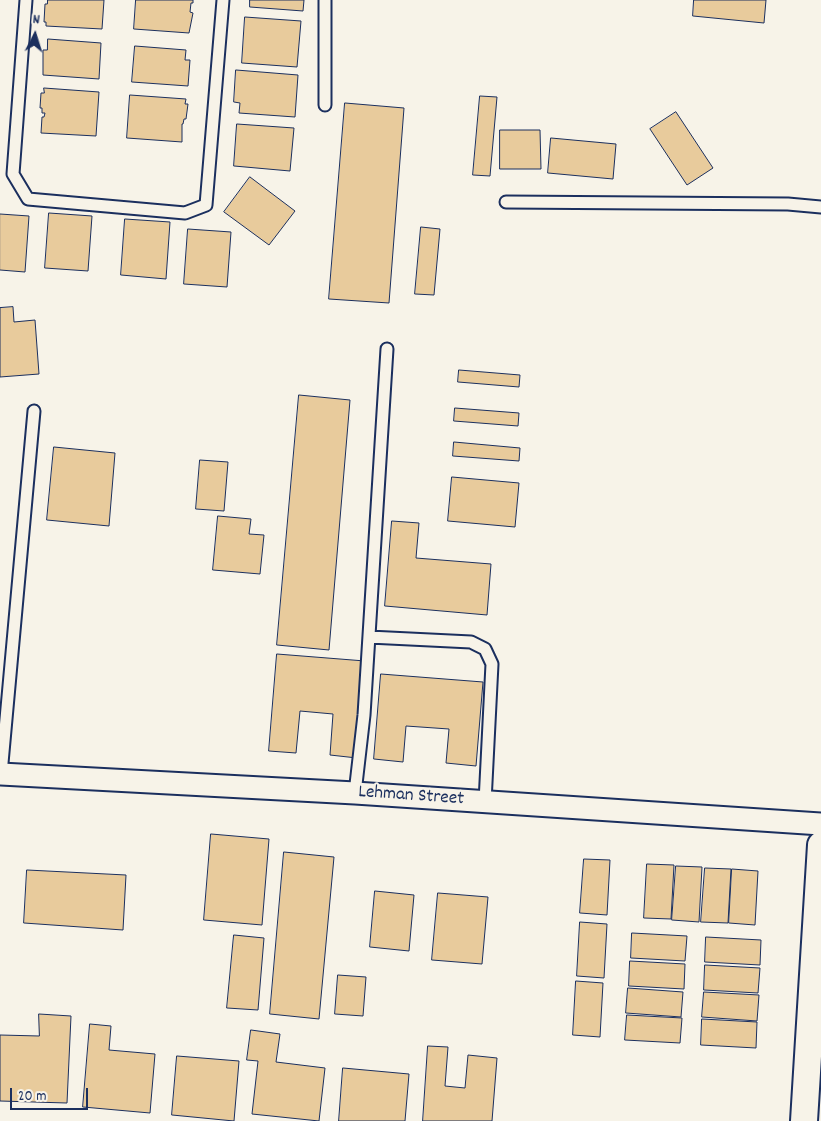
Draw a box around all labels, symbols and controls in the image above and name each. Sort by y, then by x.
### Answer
north arrow [10,10,60,60]
text: N [32,10,41,30]
street label: Lehman Street [357,782,465,812]
scale bar [12,1078,90,1110]
text: 20 m [18,1086,46,1108]

